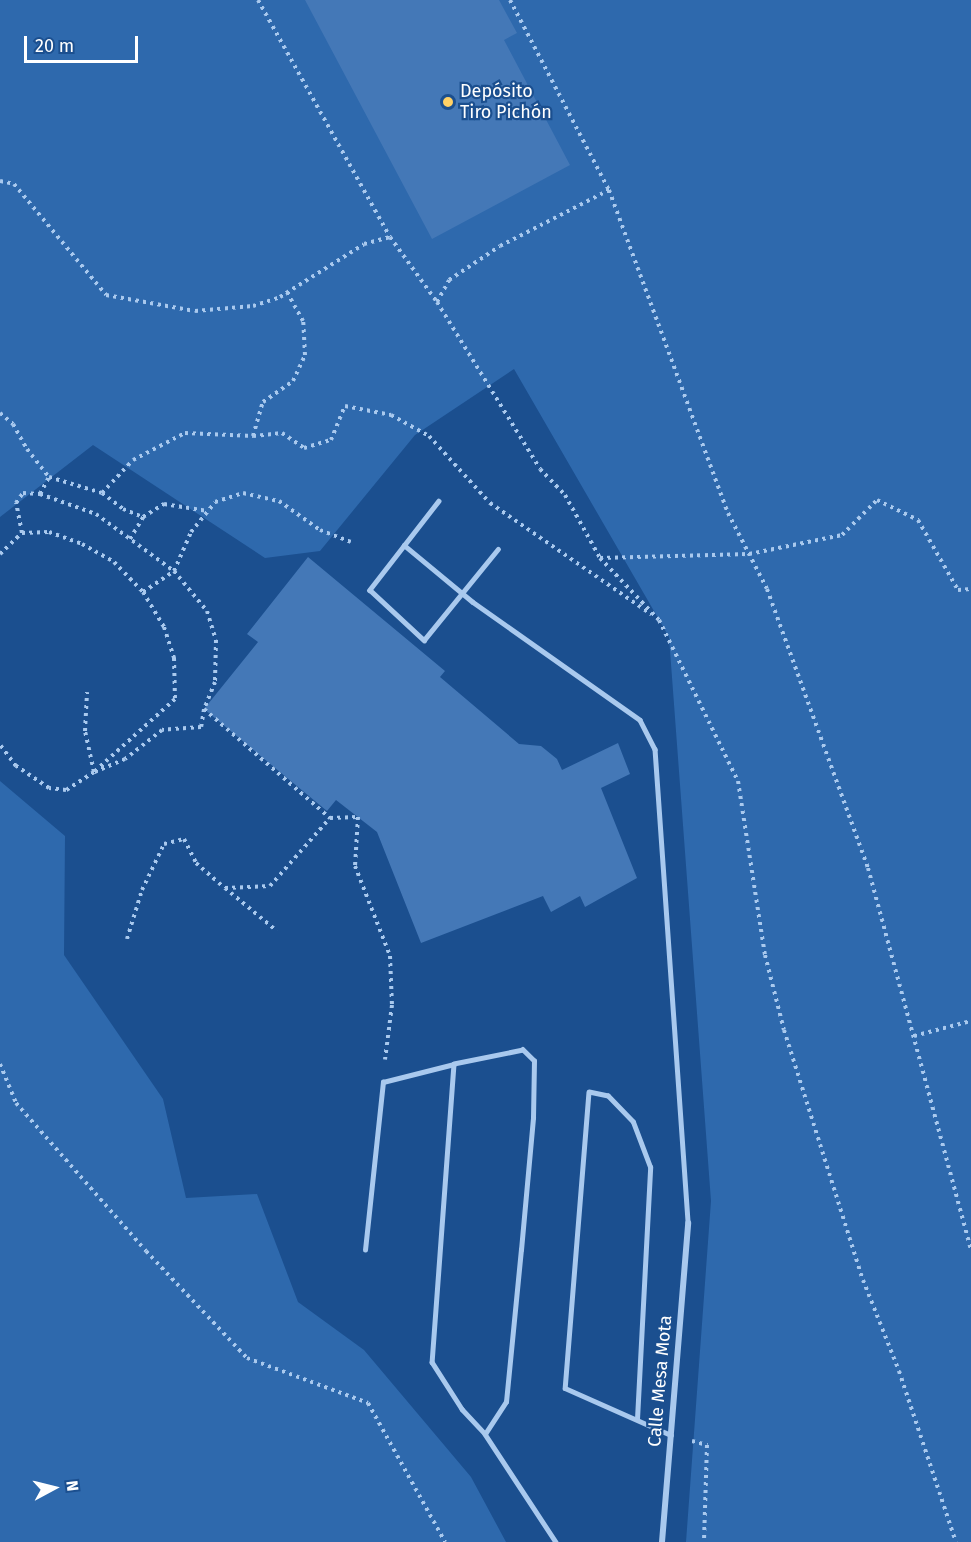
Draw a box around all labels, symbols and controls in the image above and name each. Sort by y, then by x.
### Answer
scale bar [27,24,141,62]
text: 20 m [35,35,74,57]
place label: Depósito Tiro Pichón [460,81,552,124]
marker: Depósito Tiro Pichón [441,95,455,109]
street label: Calle Mesa Mota [643,1314,677,1448]
north arrow [24,1458,84,1518]
text: N [62,1479,82,1492]

